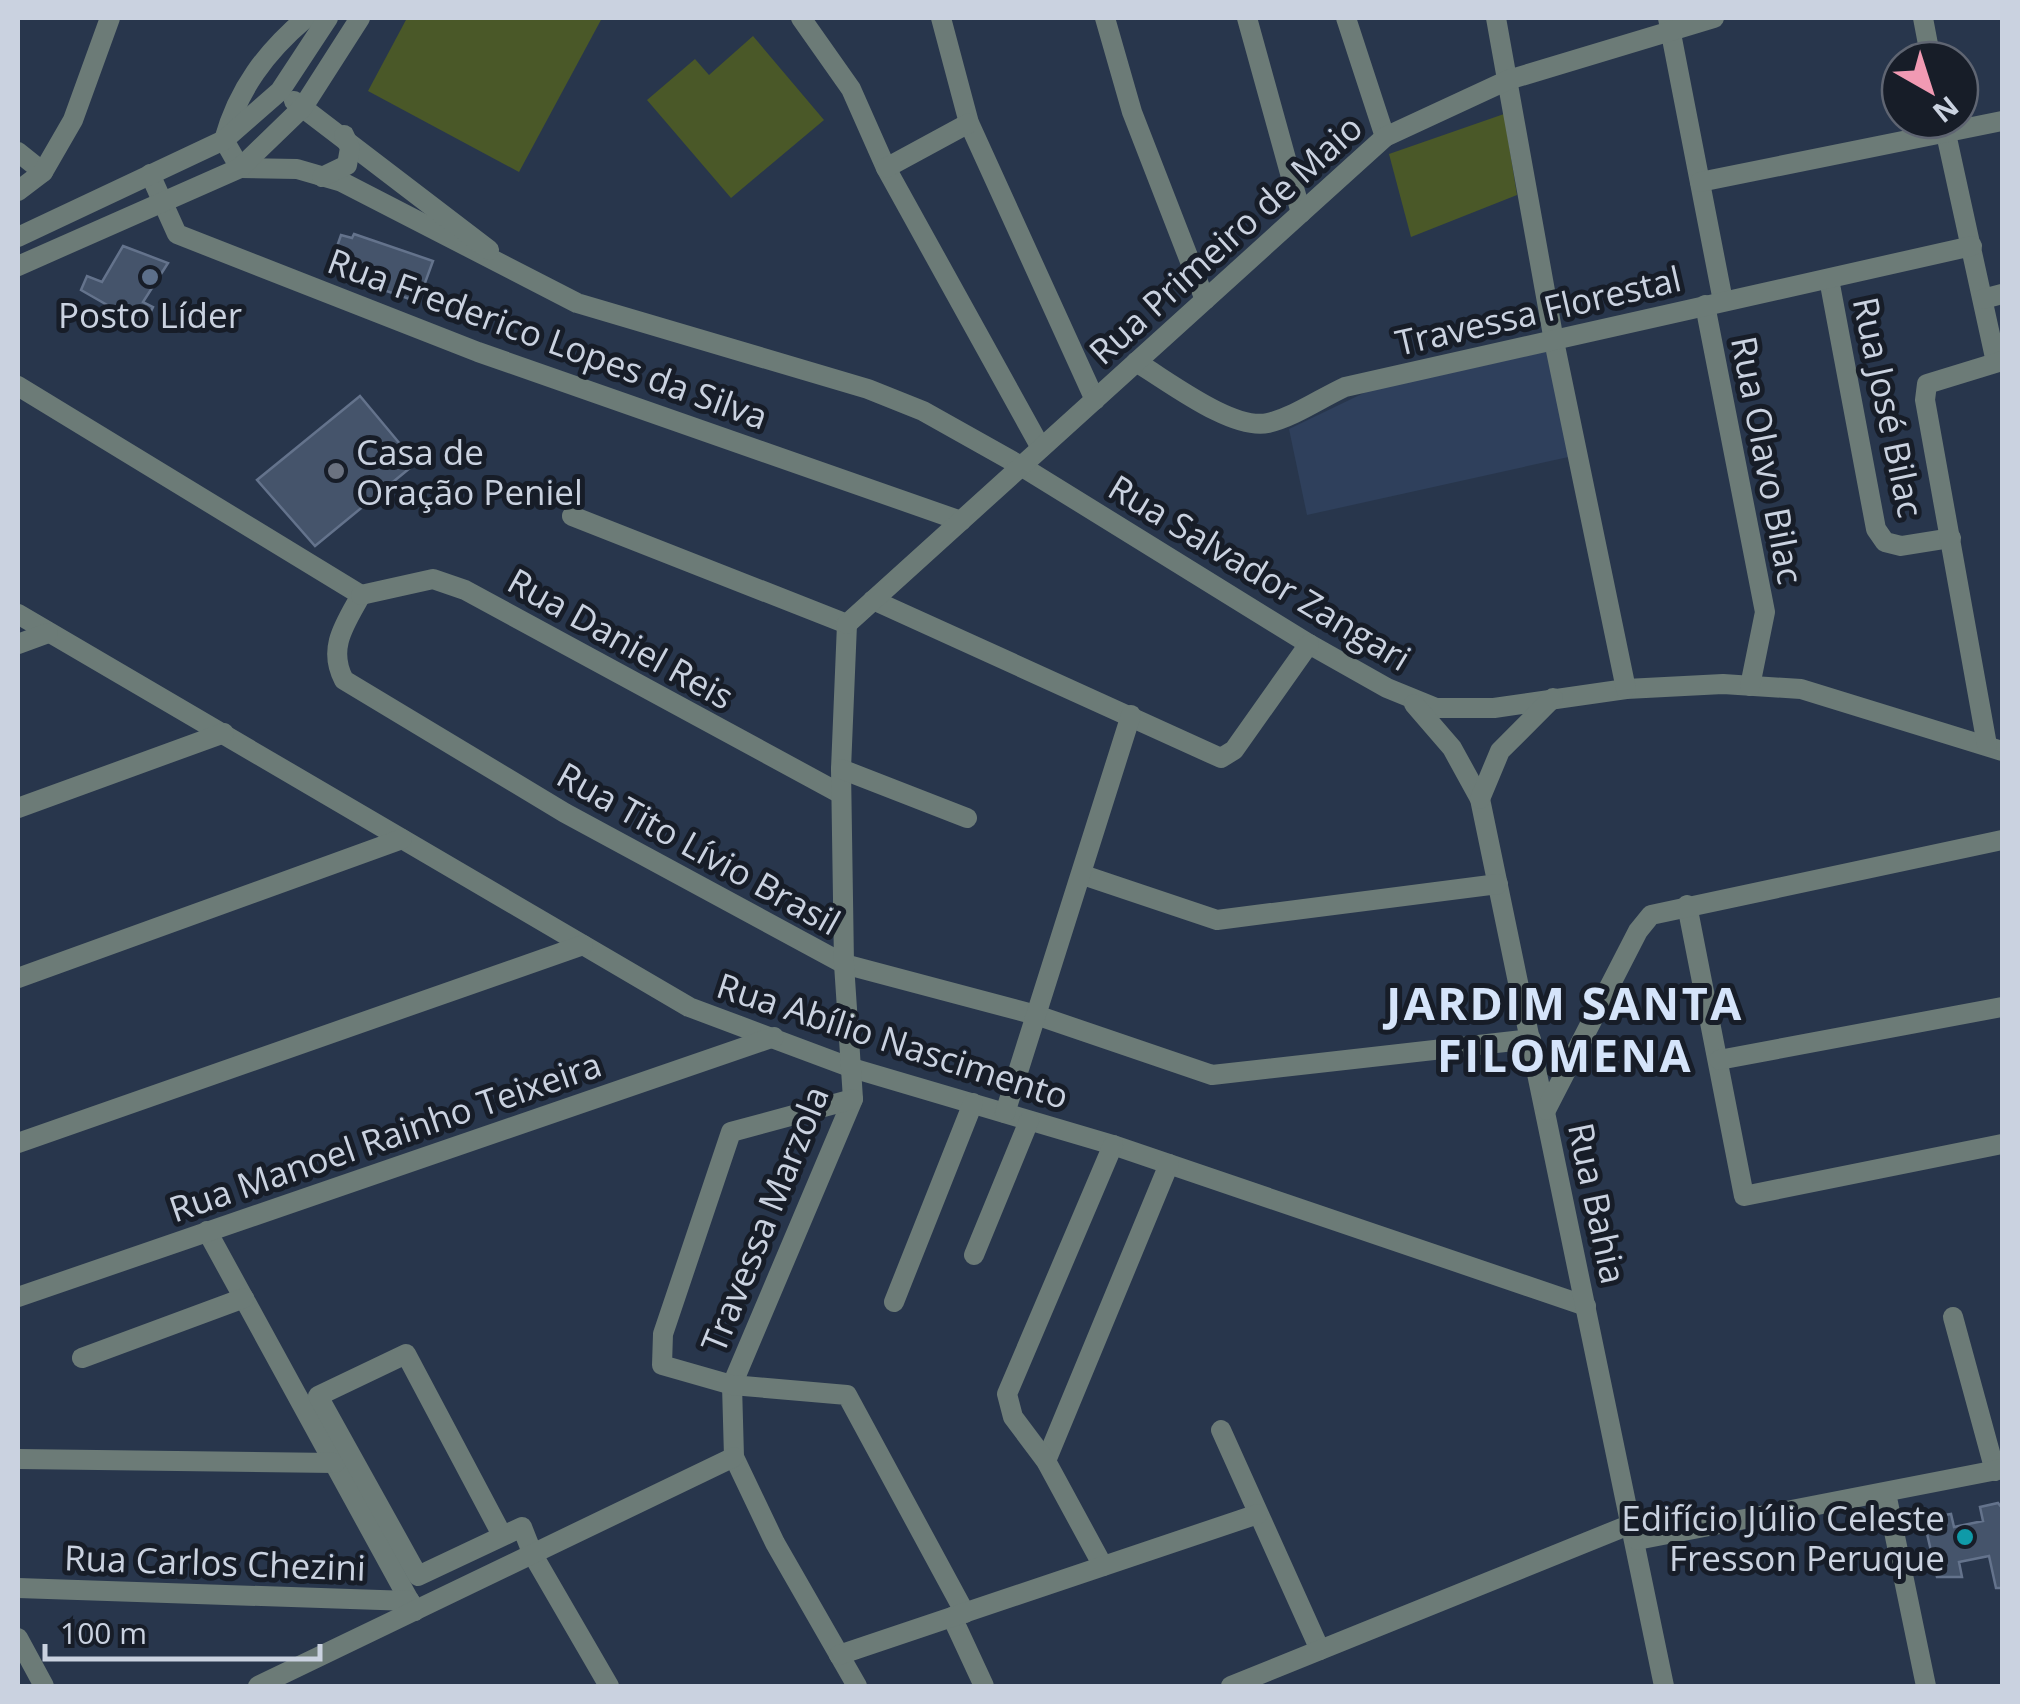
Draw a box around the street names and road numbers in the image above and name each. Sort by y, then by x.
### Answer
street label: Rua Primeiro de Maio [1078,104,1372,374]
street label: Rua Frederico Lopes da Silva [322,236,774,440]
street label: Travessa Florestal [1391,254,1685,366]
street label: Rua José Bilac [1843,293,1935,521]
street label: Rua Olavo Bilac [1721,332,1815,588]
street label: Rua Salvador Zangari [1100,463,1420,681]
street label: Rua Daniel Reis [500,557,742,719]
street label: Rua Tito Lívio Brasil [549,751,849,945]
street label: Rua Abílio Nascimento [711,961,1075,1119]
street label: Rua Manoel Rainho Teixeira [163,1040,607,1232]
street label: Travessa Marzola [689,1079,839,1359]
street label: Rua Bahia [1558,1118,1638,1288]
street label: Rua Carlos Chezini [63,1533,367,1591]

